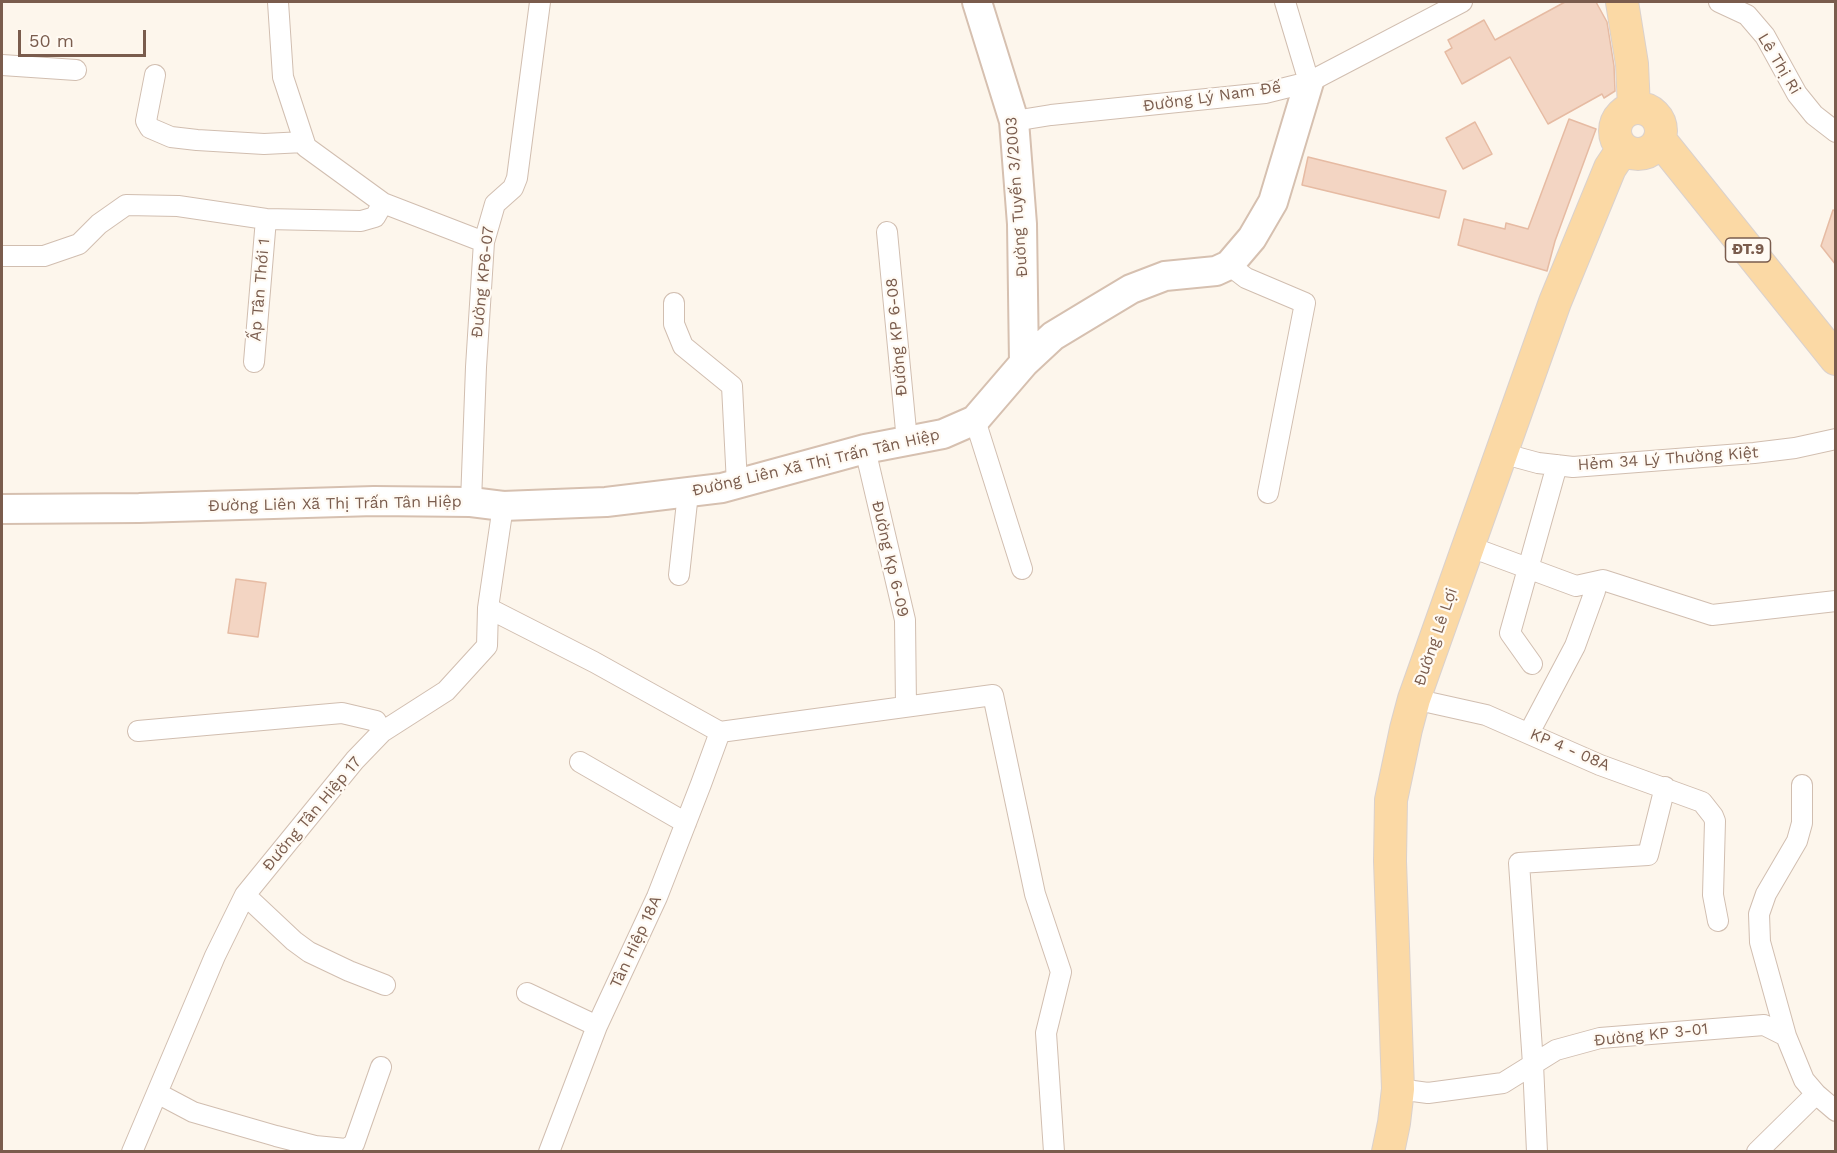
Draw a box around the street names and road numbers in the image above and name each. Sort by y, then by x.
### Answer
street label: Lê Thị Ri [1753,30,1805,98]
street label: Đường Lý Nam Đế [1142,78,1282,116]
street label: Đường Tuyến 3/2003 [1002,116,1032,278]
street label: Đường KP6-07 [468,225,498,339]
street label: Ấp Tân Thới 1 [246,238,274,342]
road number: ĐT.9 [1726,238,1770,262]
street label: Đường KP 6-08 [882,277,912,397]
street label: Đường Liên Xã Thị Trấn Tân Hiệp [690,425,942,501]
street label: Hẻm 34 Lý Thường Kiệt [1577,443,1759,475]
street label: Đường Liên Xã Thị Trấn Tân Hiệp [208,492,462,516]
street label: Đường Kp 6-09 [867,499,913,619]
street label: Đường Lê Lợi [1410,585,1462,689]
street label: KP 4 - 08A [1527,725,1613,775]
street label: Đường Tân Hiệp 17 [259,753,365,875]
street label: Tân Hiệp 18A [606,893,666,991]
street label: Đường KP 3-01 [1593,1019,1709,1051]

